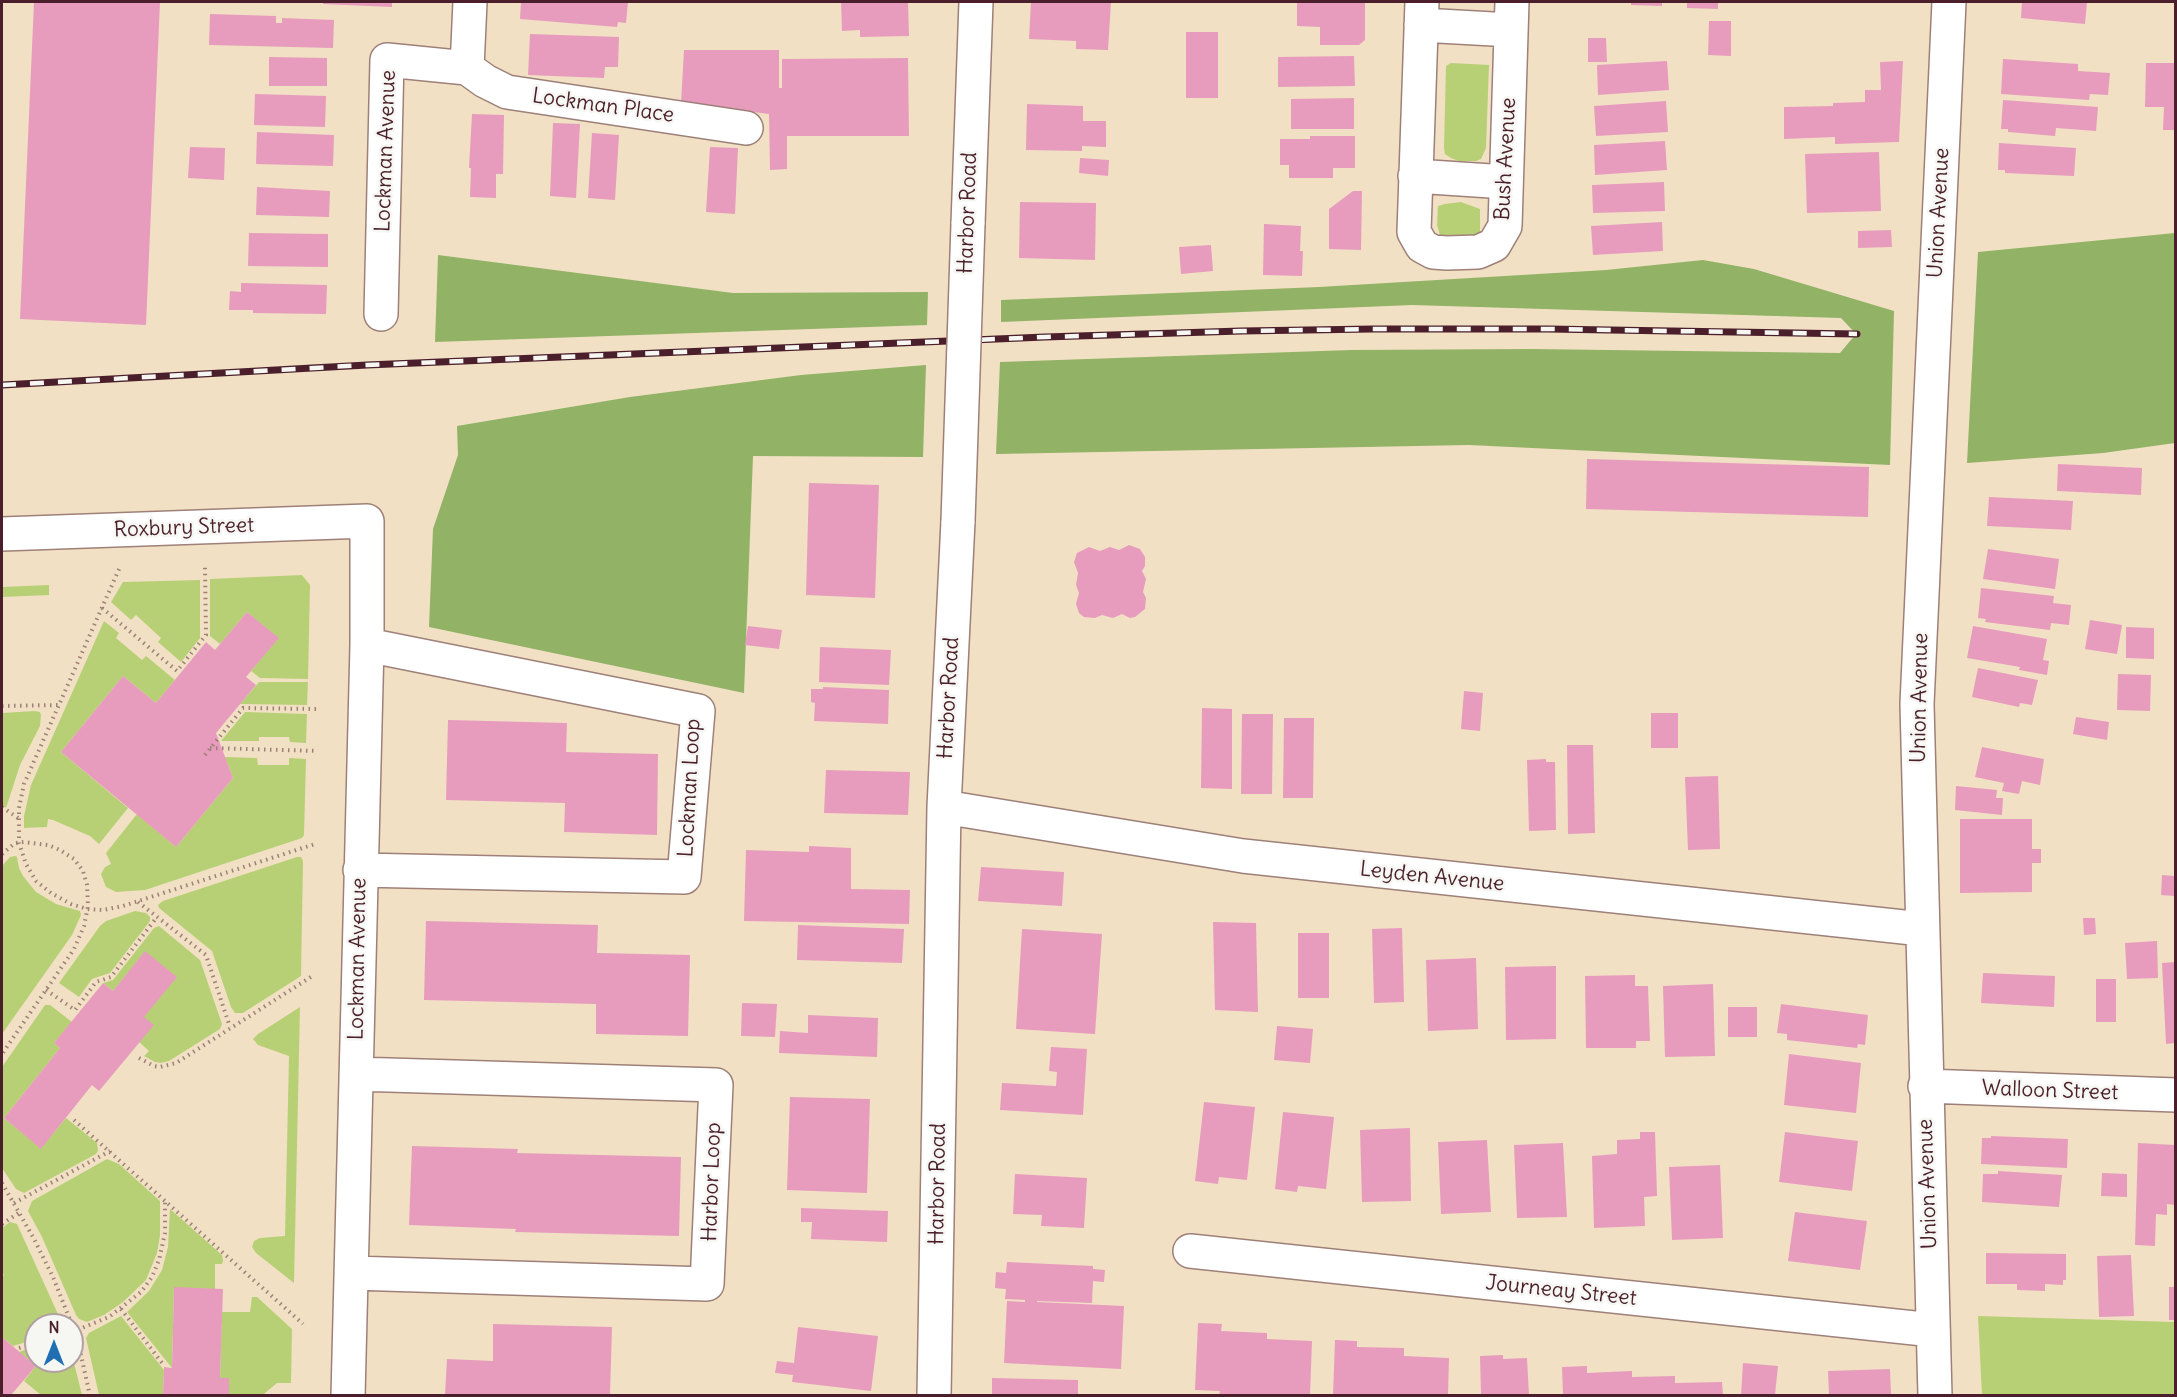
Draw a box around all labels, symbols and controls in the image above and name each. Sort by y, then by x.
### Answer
street label: Lockman Avenue [371,69,401,233]
street label: Lockman Place [531,84,675,128]
street label: Bush Avenue [1490,97,1522,221]
street label: Union Avenue [1923,147,1955,279]
street label: Harbor Road [953,152,983,274]
street label: Roxbury Street [113,513,255,543]
street label: Union Avenue [1906,633,1934,763]
street label: Harbor Road [933,637,965,759]
street label: Lockman Loop [674,718,706,858]
street label: Leyden Avenue [1359,857,1505,897]
street label: Lockman Avenue [344,878,372,1040]
street label: Walloon Street [1981,1076,2119,1106]
street label: Union Avenue [1913,1118,1943,1250]
street label: Harbor Loop [697,1122,727,1242]
street label: Harbor Road [924,1123,952,1245]
street label: Journeay Street [1484,1271,1638,1311]
north arrow [24,1313,84,1373]
text: N [48,1317,60,1337]

